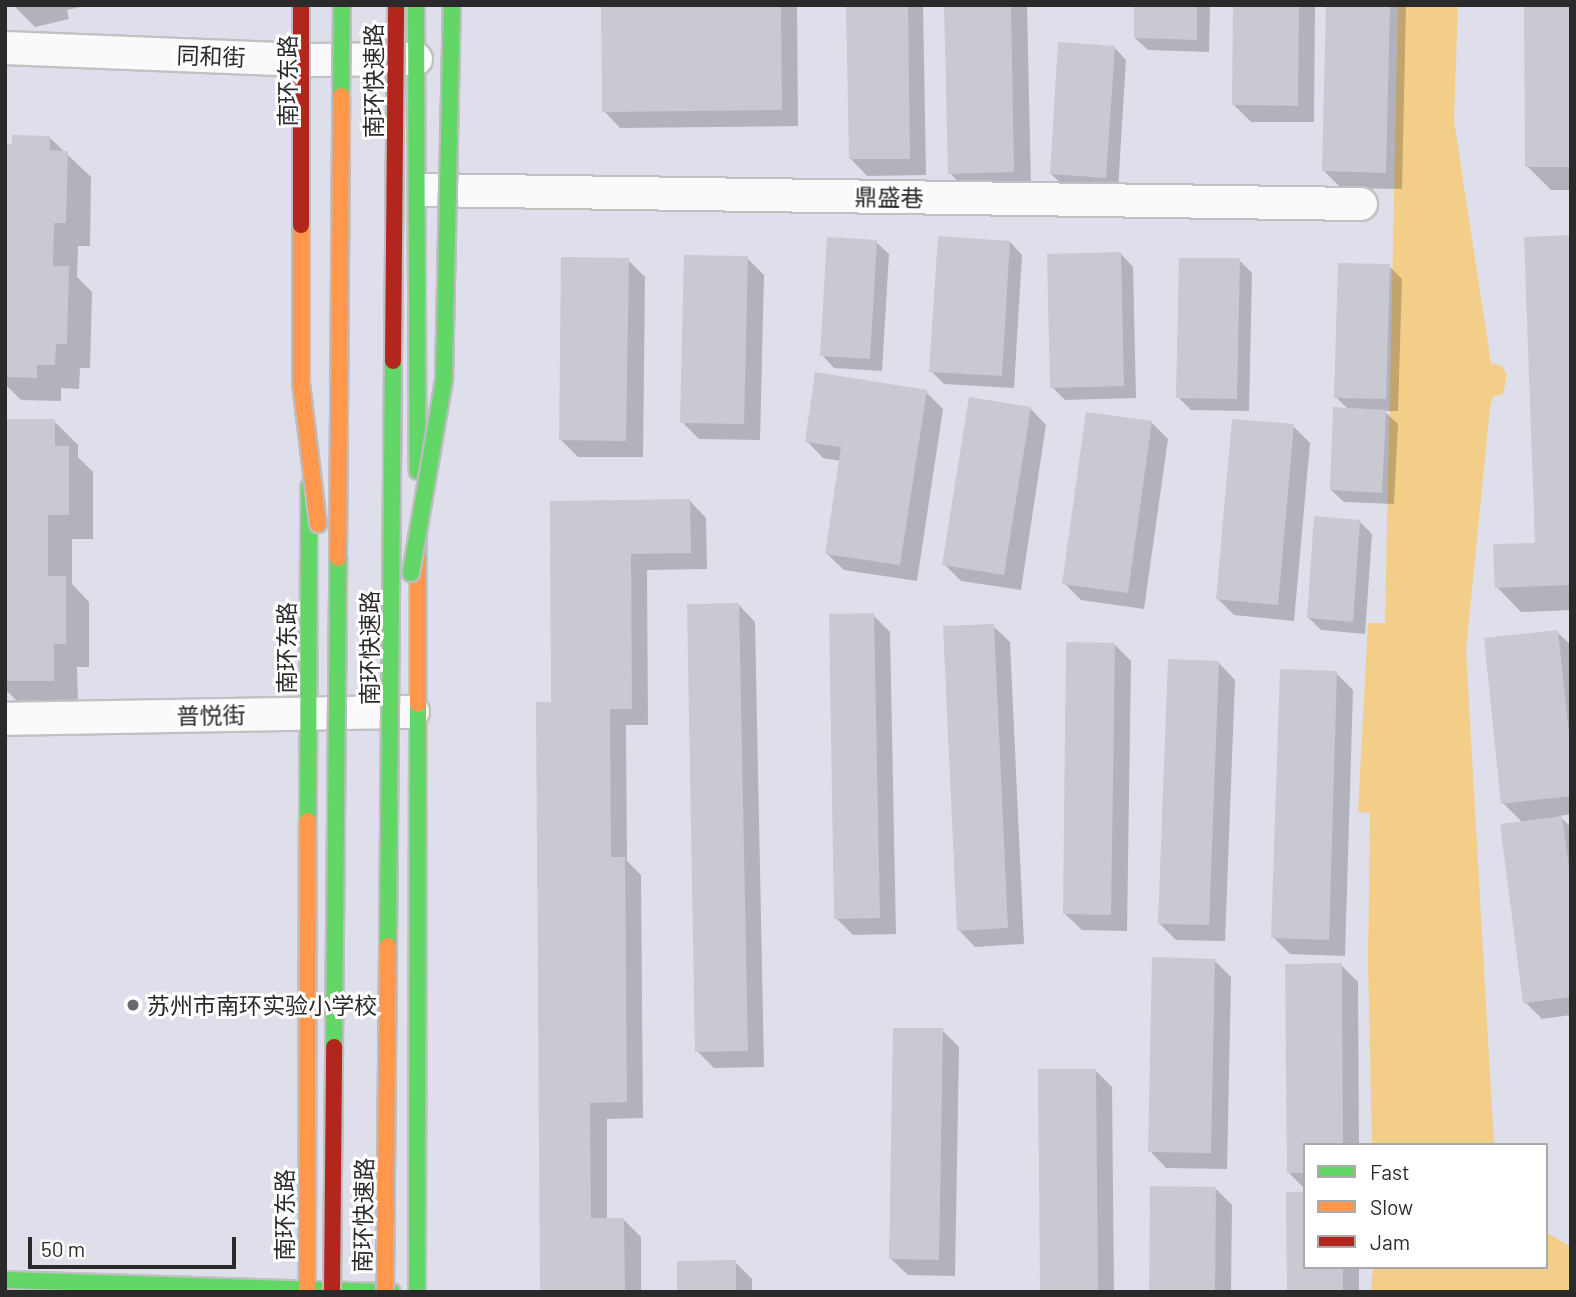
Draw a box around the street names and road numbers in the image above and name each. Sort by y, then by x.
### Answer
street label: 南环快速路 [359,24,387,138]
street label: 南环东路 [273,35,301,127]
street label: 同和街 [176,41,246,71]
street label: 鼎盛巷 [854,183,924,211]
street label: 南环快速路 [355,591,383,705]
street label: 南环东路 [272,602,300,694]
street label: 普悦街 [176,701,246,729]
street label: 南环快速路 [348,1157,378,1273]
street label: 南环东路 [270,1169,298,1261]

